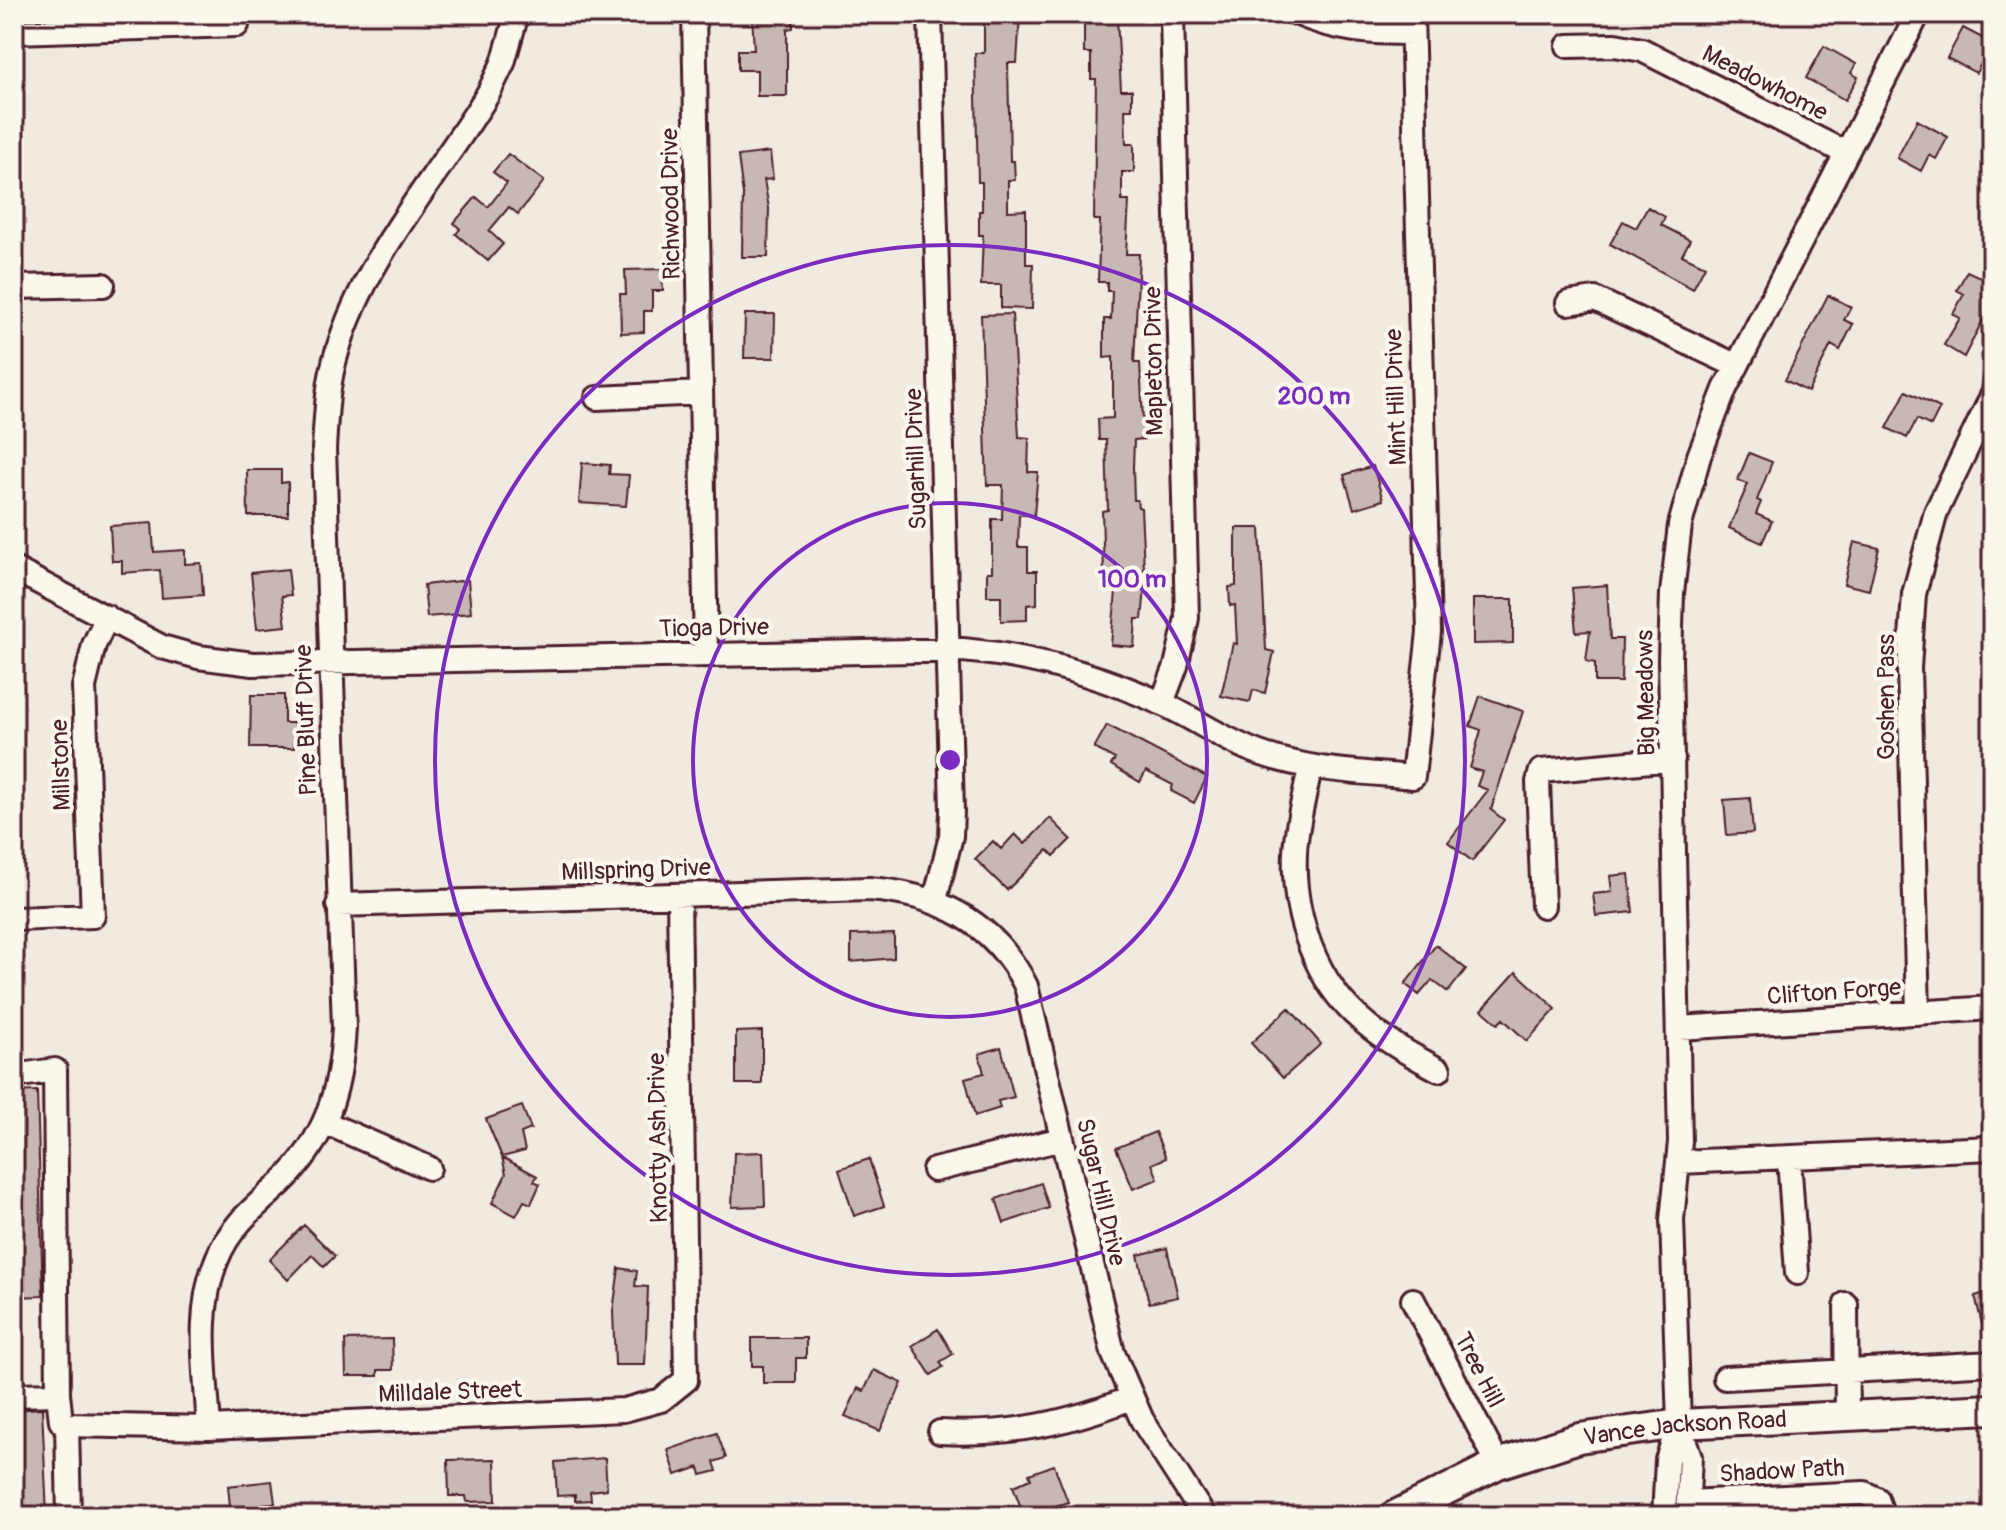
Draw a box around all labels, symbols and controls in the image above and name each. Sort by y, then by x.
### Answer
street label: Meadowhome [1697,39,1833,127]
street label: Richwood Drive [655,128,687,280]
street label: Mapleton Drive [1138,286,1170,436]
street label: Mint Hill Drive [1379,328,1413,466]
text: 200 m [1278,382,1350,411]
street label: Sugarhill Drive [899,388,933,530]
text: 100 m [1098,565,1166,594]
street label: Tioga Drive [659,613,769,643]
street label: Big Meadows [1630,629,1662,756]
street label: Goshen Pass [1872,634,1901,760]
street label: Pine Bluff Drive [289,644,323,796]
street label: Millstone [45,719,77,811]
centre of rings [936,746,964,774]
street label: Millspring Drive [561,853,711,887]
street label: Clifton Forge [1766,973,1902,1011]
street label: Knotty Ash Drive [642,1052,674,1223]
street label: Sugar Hill Drive [1070,1115,1132,1269]
street label: Tree Hill [1448,1328,1510,1412]
street label: Milldale Street [378,1375,523,1409]
street label: Vance Jackson Road [1581,1404,1788,1452]
street label: Shadow Path [1719,1453,1845,1489]

